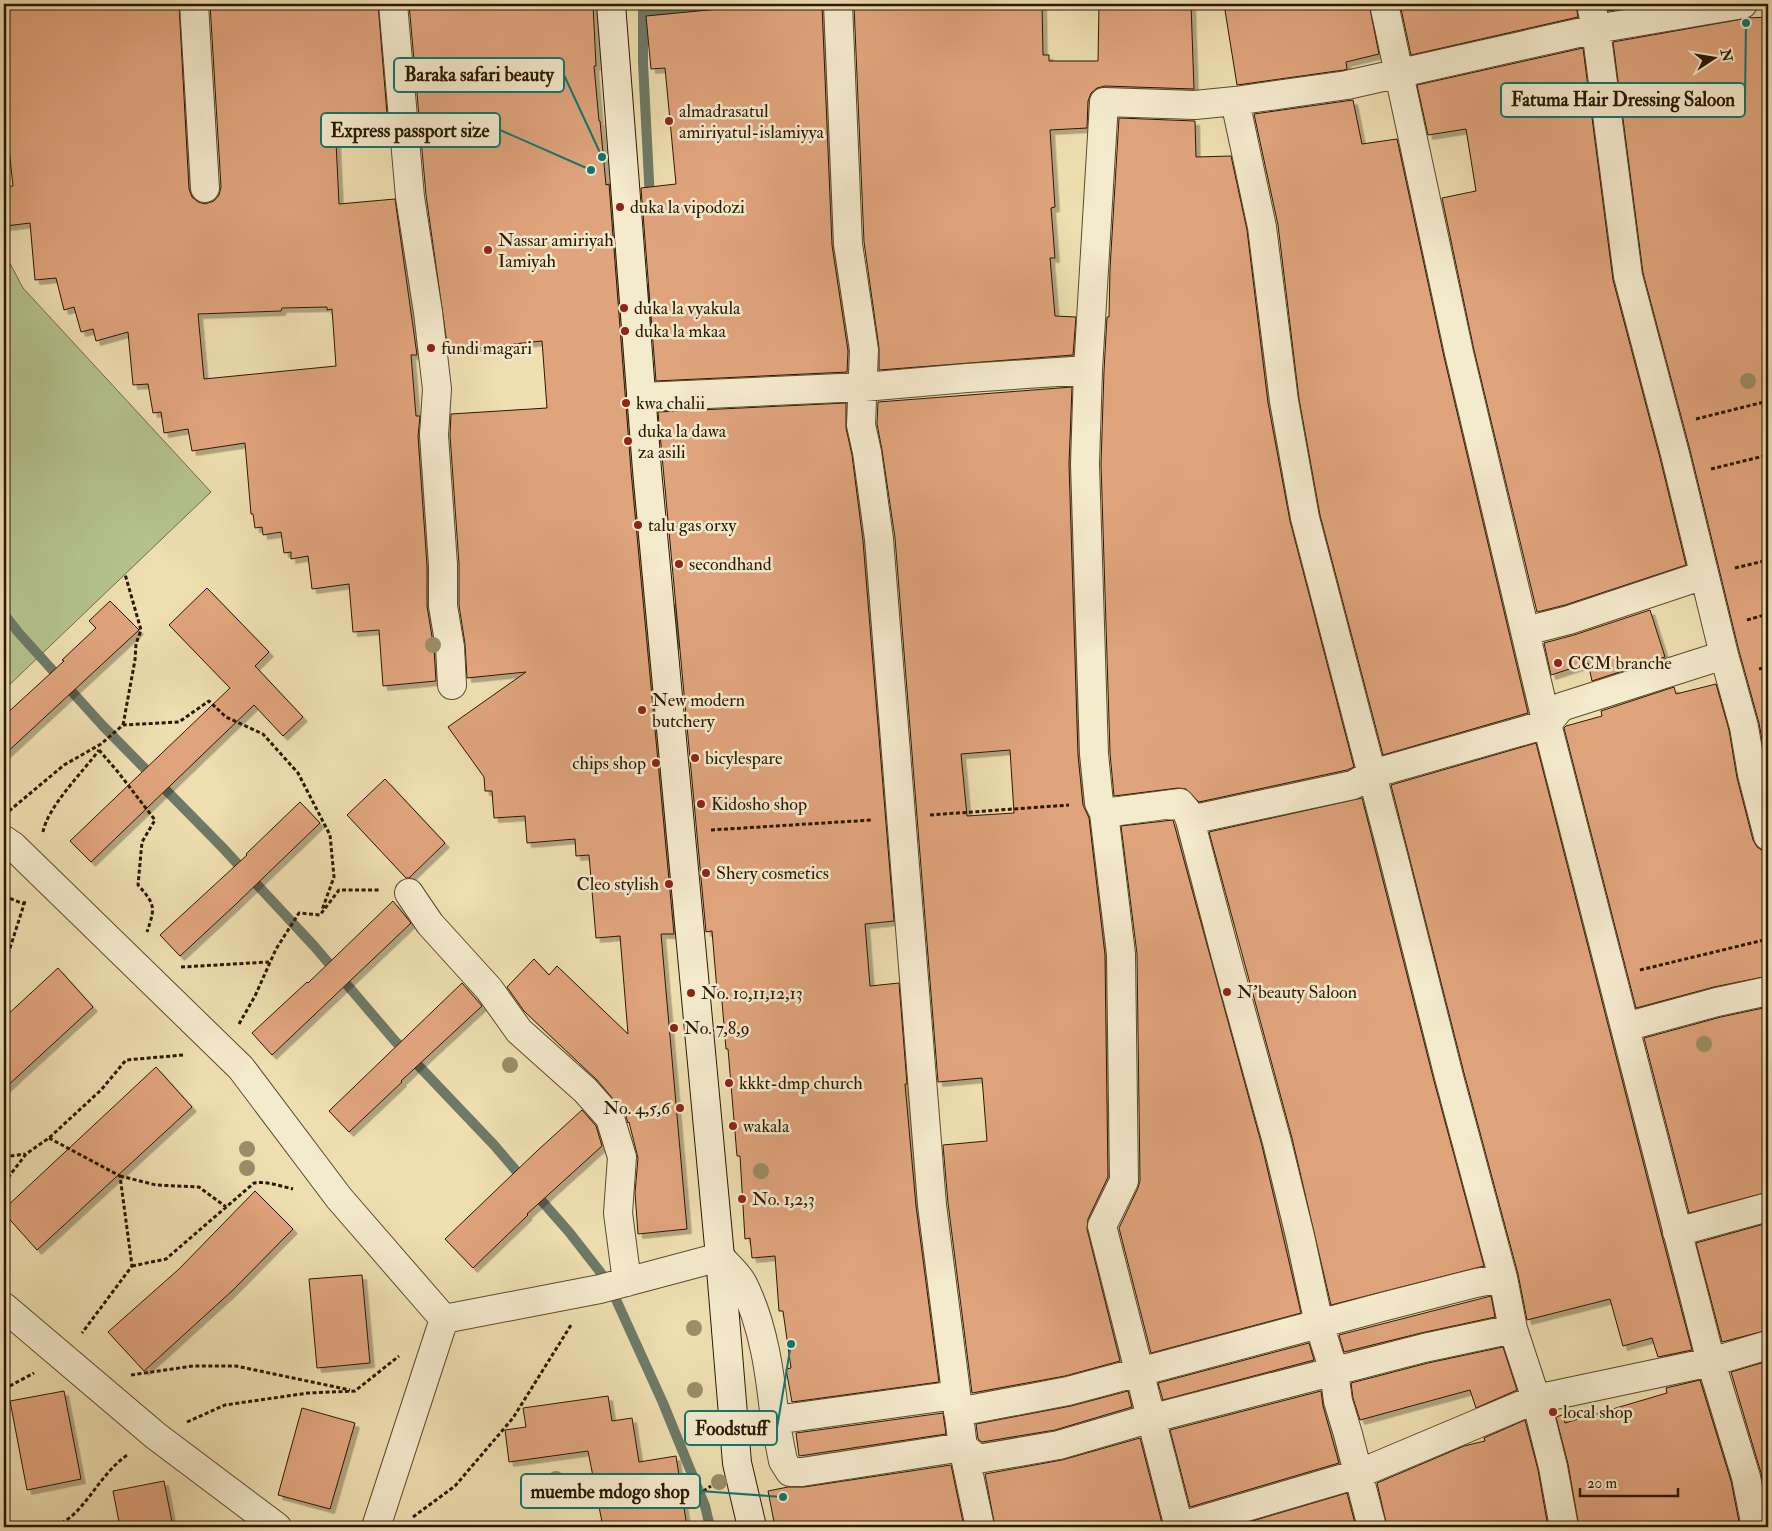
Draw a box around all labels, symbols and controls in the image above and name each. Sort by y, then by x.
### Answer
north arrow [1690,32,1740,82]
text: N [1716,47,1736,64]
callout: Baraka safari beauty [394,58,564,92]
text: Baraka safari beauty [404,63,554,88]
callout: Fatuma Hair Dressing Saloon [1501,83,1745,117]
text: Fatuma Hair Dressing Saloon [1511,88,1735,113]
place label: almadrasatul amiriyatul-islamiyya [679,100,825,144]
callout: Express passport size [321,113,500,147]
marker: almadrasatul amiriyatul-islamiyya [663,115,675,127]
text: Express passport size [331,119,489,144]
place label: duka la vipodozi [630,196,745,219]
marker: duka la vipodozi [614,201,626,213]
place label: Nassar amiriyah Iamiyah [498,229,614,273]
marker: Nassar amiriyah Iamiyah [482,244,494,256]
place label: duka la vyakula [634,297,741,320]
marker: duka la vyakula [618,302,630,314]
place label: duka la mkaa [635,320,726,343]
marker: duka la mkaa [619,325,631,337]
place label: fundi magari [441,337,532,360]
marker: fundi magari [425,342,437,354]
place label: kwa chalii [636,392,705,415]
marker: kwa chalii [620,397,632,409]
place label: duka la dawa za asili [638,420,727,464]
marker: duka la dawa za asili [622,435,634,447]
place label: talu gas orxy [648,514,737,537]
marker: talu gas orxy [632,519,644,531]
place label: secondhand [689,553,772,576]
marker: secondhand [673,558,685,570]
place label: CCM branche [1568,652,1672,675]
marker: CCM branche [1552,657,1564,669]
place label: New modern butchery [652,689,745,733]
marker: New modern butchery [636,704,648,716]
place label: bicylespare [705,747,783,770]
place label: chips shop [572,752,646,775]
marker: bicylespare [689,752,701,764]
marker: chips shop [650,757,662,769]
place label: Kidosho shop [711,793,807,816]
marker: Kidosho shop [695,798,707,810]
place label: Shery cosmetics [716,862,829,885]
marker: Shery cosmetics [700,867,712,879]
place label: Cleo stylish [577,873,660,896]
marker: Cleo stylish [663,878,675,890]
place label: N'beauty Saloon [1237,981,1357,1004]
place label: No. 10,11,12,13 [701,982,803,1005]
marker: N'beauty Saloon [1221,986,1233,998]
marker: No. 10,11,12,13 [685,987,697,999]
place label: No. 7,8,9 [684,1017,750,1040]
marker: No. 7,8,9 [668,1022,680,1034]
place label: kkkt-dmp church [739,1072,863,1095]
marker: kkkt-dmp church [723,1077,735,1089]
place label: No. 4,5,6 [603,1097,671,1120]
marker: No. 4,5,6 [674,1102,686,1114]
place label: wakala [743,1115,790,1138]
marker: wakala [727,1120,739,1132]
place label: No. 1,2,3 [752,1188,815,1211]
marker: No. 1,2,3 [736,1193,748,1205]
place label: local shop [1563,1401,1633,1424]
marker: local shop [1547,1406,1559,1418]
callout: Foodstuff [685,1411,777,1445]
text: Foodstuff [695,1417,770,1441]
scale bar [1580,1466,1677,1498]
callout: muembe mdogo shop [521,1474,700,1508]
text: 20 m [1587,1474,1617,1493]
text: muembe mdogo shop [530,1480,690,1505]

